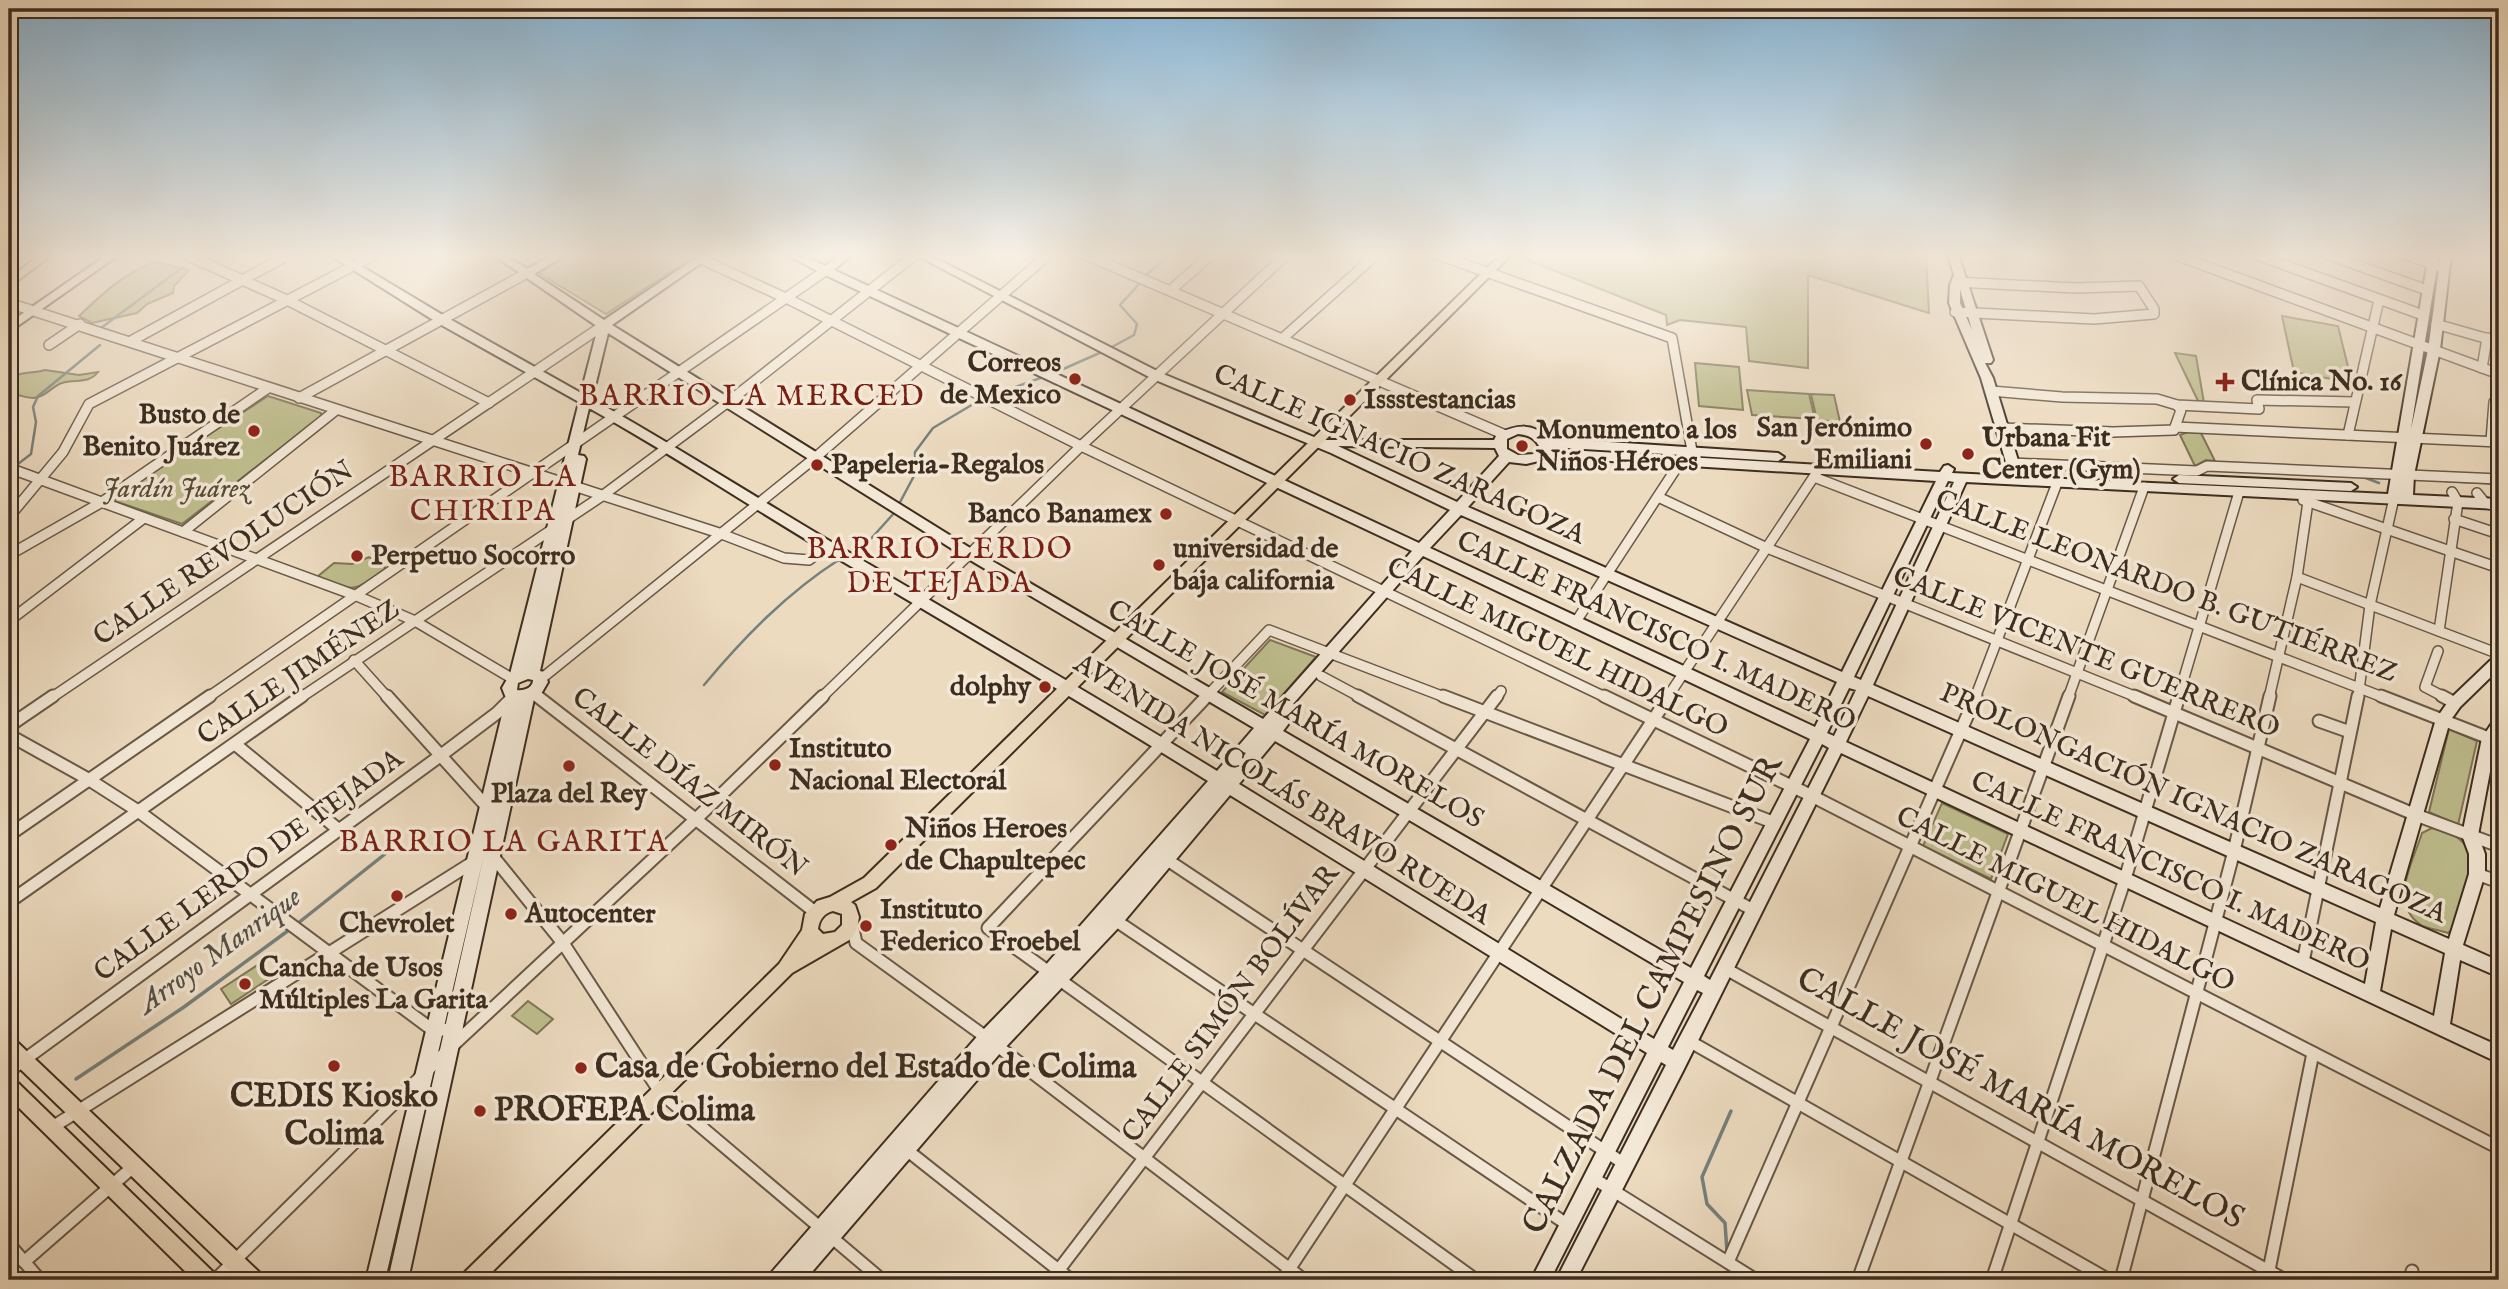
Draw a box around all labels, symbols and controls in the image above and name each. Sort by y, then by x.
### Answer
place label: Correos de Mexico [940,346,1061,413]
street label: CALLE IGNACIO ZARAGOZA [1208,357,1591,553]
place label: Clínica No. 16 [2241,365,2403,400]
marker: Correos de Mexico [1067,371,1083,387]
marker: Clínica No. 16 [2215,372,2235,392]
district label: BARRIO LA MERCED [578,378,926,416]
place label: Issstestancias [1364,383,1516,418]
marker: Issstestancias [1342,392,1358,408]
place label: Busto de Benito Juárez [82,398,240,465]
place label: San Jerónimo Emiliani [1757,411,1912,478]
place label: Monumento a los Niños Héroes [1535,413,1737,480]
place label: Urbana Fit Center (Gym) [1982,421,2141,488]
marker: Busto de Benito Juárez [246,423,262,439]
marker: San Jerónimo Emiliani [1918,436,1934,452]
marker: Monumento a los Niños Héroes [1514,438,1530,454]
marker: Urbana Fit Center (Gym) [1960,446,1976,462]
place label: Papeleria-Regalos [831,448,1044,483]
street label: CALLE REVOLUCIÓN [87,454,361,654]
marker: Papeleria-Regalos [809,457,825,473]
district label: BARRIO LA CHIRIPA [388,459,578,531]
park label: Jardín Juárez [103,472,253,507]
street label: CALLE LEONARDO B. GUTIÉRREZ [1930,482,2402,691]
place label: Banco Banamex [968,497,1152,532]
marker: Banco Banamex [1158,506,1174,522]
street label: CALLE FRANCISCO I. MADERO [1451,524,1861,740]
district label: BARRIO LERDO DE TEJADA [806,531,1074,603]
place label: universidad de baja california [1172,532,1338,599]
place label: Perpetuo Socorro [371,539,575,574]
marker: Perpetuo Socorro [349,548,365,564]
street label: CALLE MIGUEL HIDALGO [1381,550,1733,746]
marker: universidad de baja california [1151,557,1167,573]
street label: CALLE VICENTE GUERRERO [1887,559,2285,747]
street label: CALLE JIMÉNEZ [191,592,407,754]
street label: CALLE JOSÉ MARÍA MORELOS [1101,592,1490,837]
street label: AVENIDA NICOLÁS BRAVO RUEDA [1066,645,1499,934]
place label: dolphy [950,670,1032,705]
street label: PROLONGACIÓN IGNACIO ZARAGOZA [1934,676,2453,933]
marker: dolphy [1037,679,1053,695]
street label: CALLE DÍAZ MIRÓN [564,680,814,886]
place label: Instituto Nacional Electoral [788,732,1007,799]
street label: CALLE LERDO DE TEJADA [87,741,411,990]
street label: CALZADA DEL CAMPESINO SUR [1514,748,1793,1242]
marker: Instituto Nacional Electoral [767,757,783,773]
marker: Plaza del Rey [561,758,577,774]
street label: CALLE FRANCISCO I. MADERO [1965,764,2375,980]
place label: Plaza del Rey [491,777,648,812]
street label: CALLE MIGUEL HIDALGO [1890,799,2240,1001]
place label: Niños Heroes de Chapultepec [904,812,1086,879]
district label: BARRIO LA GARITA [339,824,669,862]
marker: Niños Heroes de Chapultepec [883,837,899,853]
street label: CALLE SIMÓN BOLÍVAR [1115,857,1348,1150]
water label: Arroyo Manrique [128,879,309,1025]
marker: Chevrolet [389,888,405,904]
place label: Instituto Federico Froebel [880,893,1082,960]
place label: Autocenter [524,897,656,932]
marker: Autocenter [503,906,519,922]
place label: Chevrolet [339,907,455,942]
marker: Instituto Federico Froebel [858,918,874,934]
place label: Cancha de Usos Múltiples La Garita [259,951,488,1018]
street label: CALLE JOSÉ MARÍA MORELOS [1789,956,2252,1240]
marker: Cancha de Usos Múltiples La Garita [237,976,253,992]
place label: Casa de Gobierno del Estado de Colima [595,1047,1137,1089]
marker: CEDIS Kiosko Colima [326,1058,342,1074]
marker: Casa de Gobierno del Estado de Colima [573,1060,589,1076]
place label: CEDIS Kiosko Colima [230,1076,438,1156]
place label: PROFEPA Colima [494,1090,756,1132]
marker: PROFEPA Colima [472,1103,488,1119]

